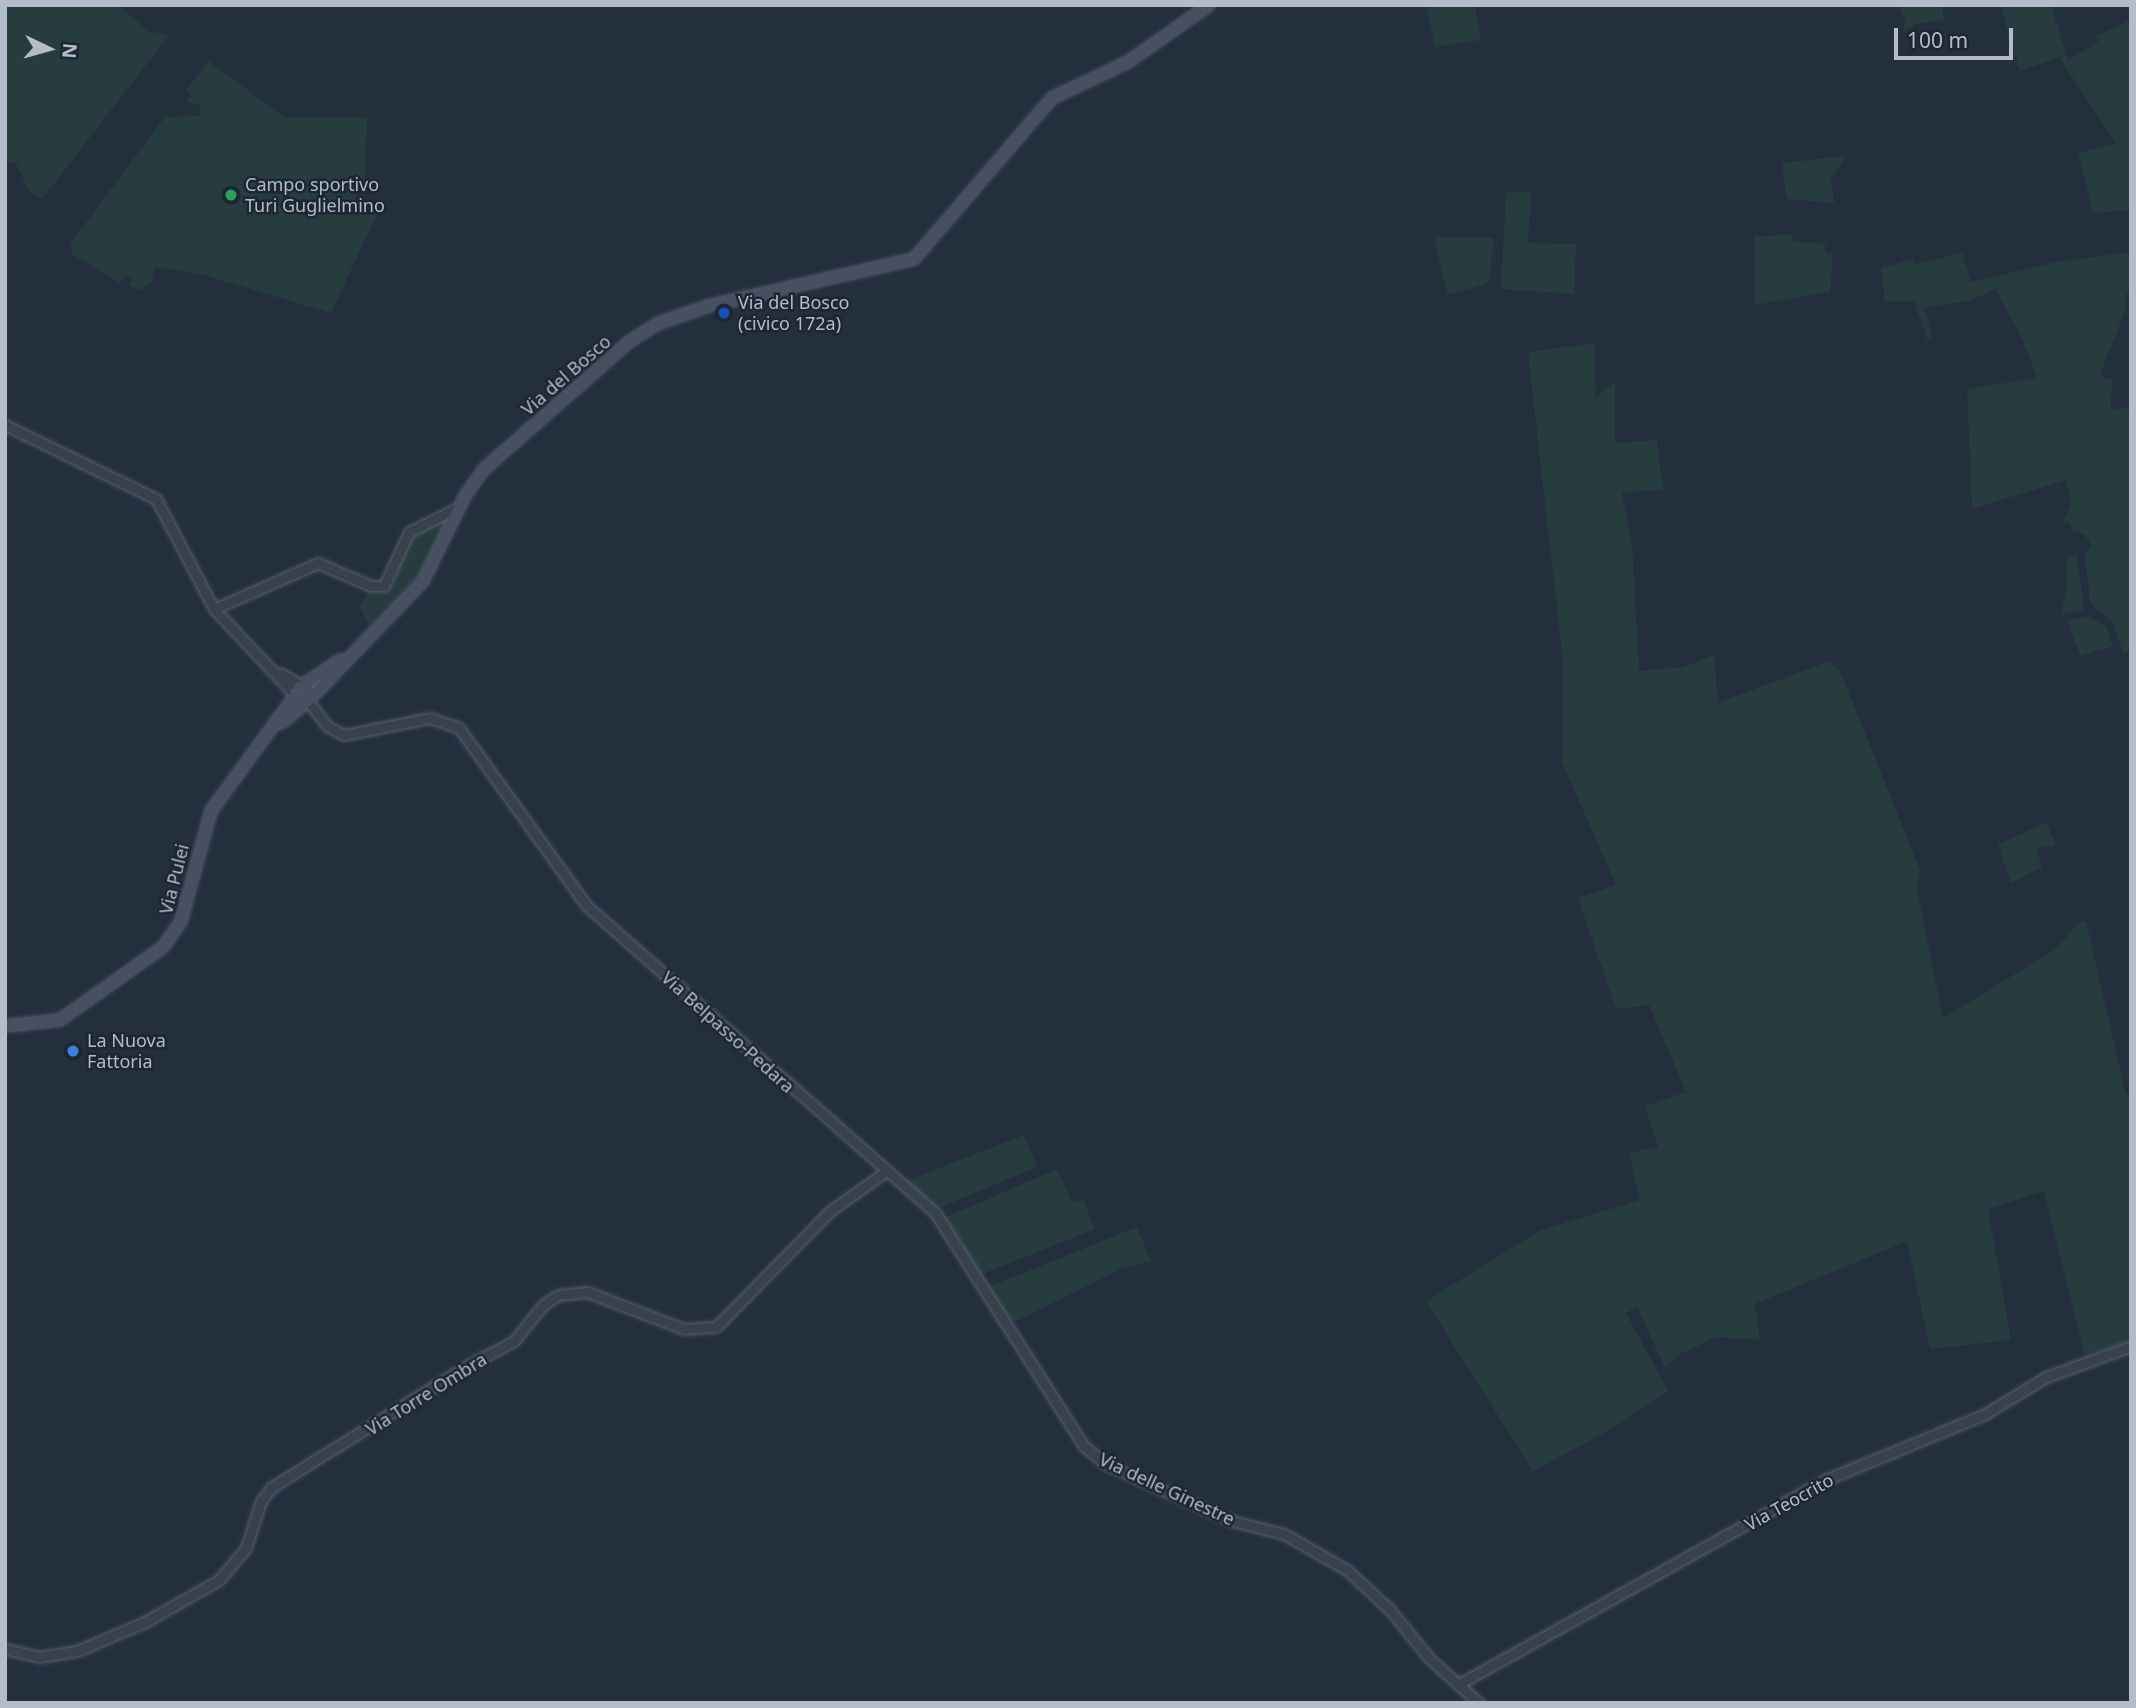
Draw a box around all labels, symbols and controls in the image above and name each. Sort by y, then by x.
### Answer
north arrow [14,14,84,84]
scale bar [1898,14,2017,58]
text: 100 m [1907,26,1968,54]
text: N [56,42,84,60]
place label: Campo sportivo Turi Guglielmino [245,174,385,216]
marker: Campo sportivo Turi Guglielmino [223,187,239,203]
place label: Via del Bosco (civico 172a) [738,292,850,334]
marker: Via del Bosco (civico 172a) [716,305,732,321]
street label: Via del Bosco [517,330,615,420]
street label: Via Pulei [155,842,193,916]
street label: Via Belpasso-Pedara [657,967,799,1097]
place label: La Nuova Fattoria [87,1030,166,1072]
marker: La Nuova Fattoria [65,1043,81,1059]
street label: Via Torre Ombra [362,1348,490,1440]
street label: Via delle Ginestre [1096,1448,1238,1530]
street label: Via Teocrito [1741,1469,1837,1535]

